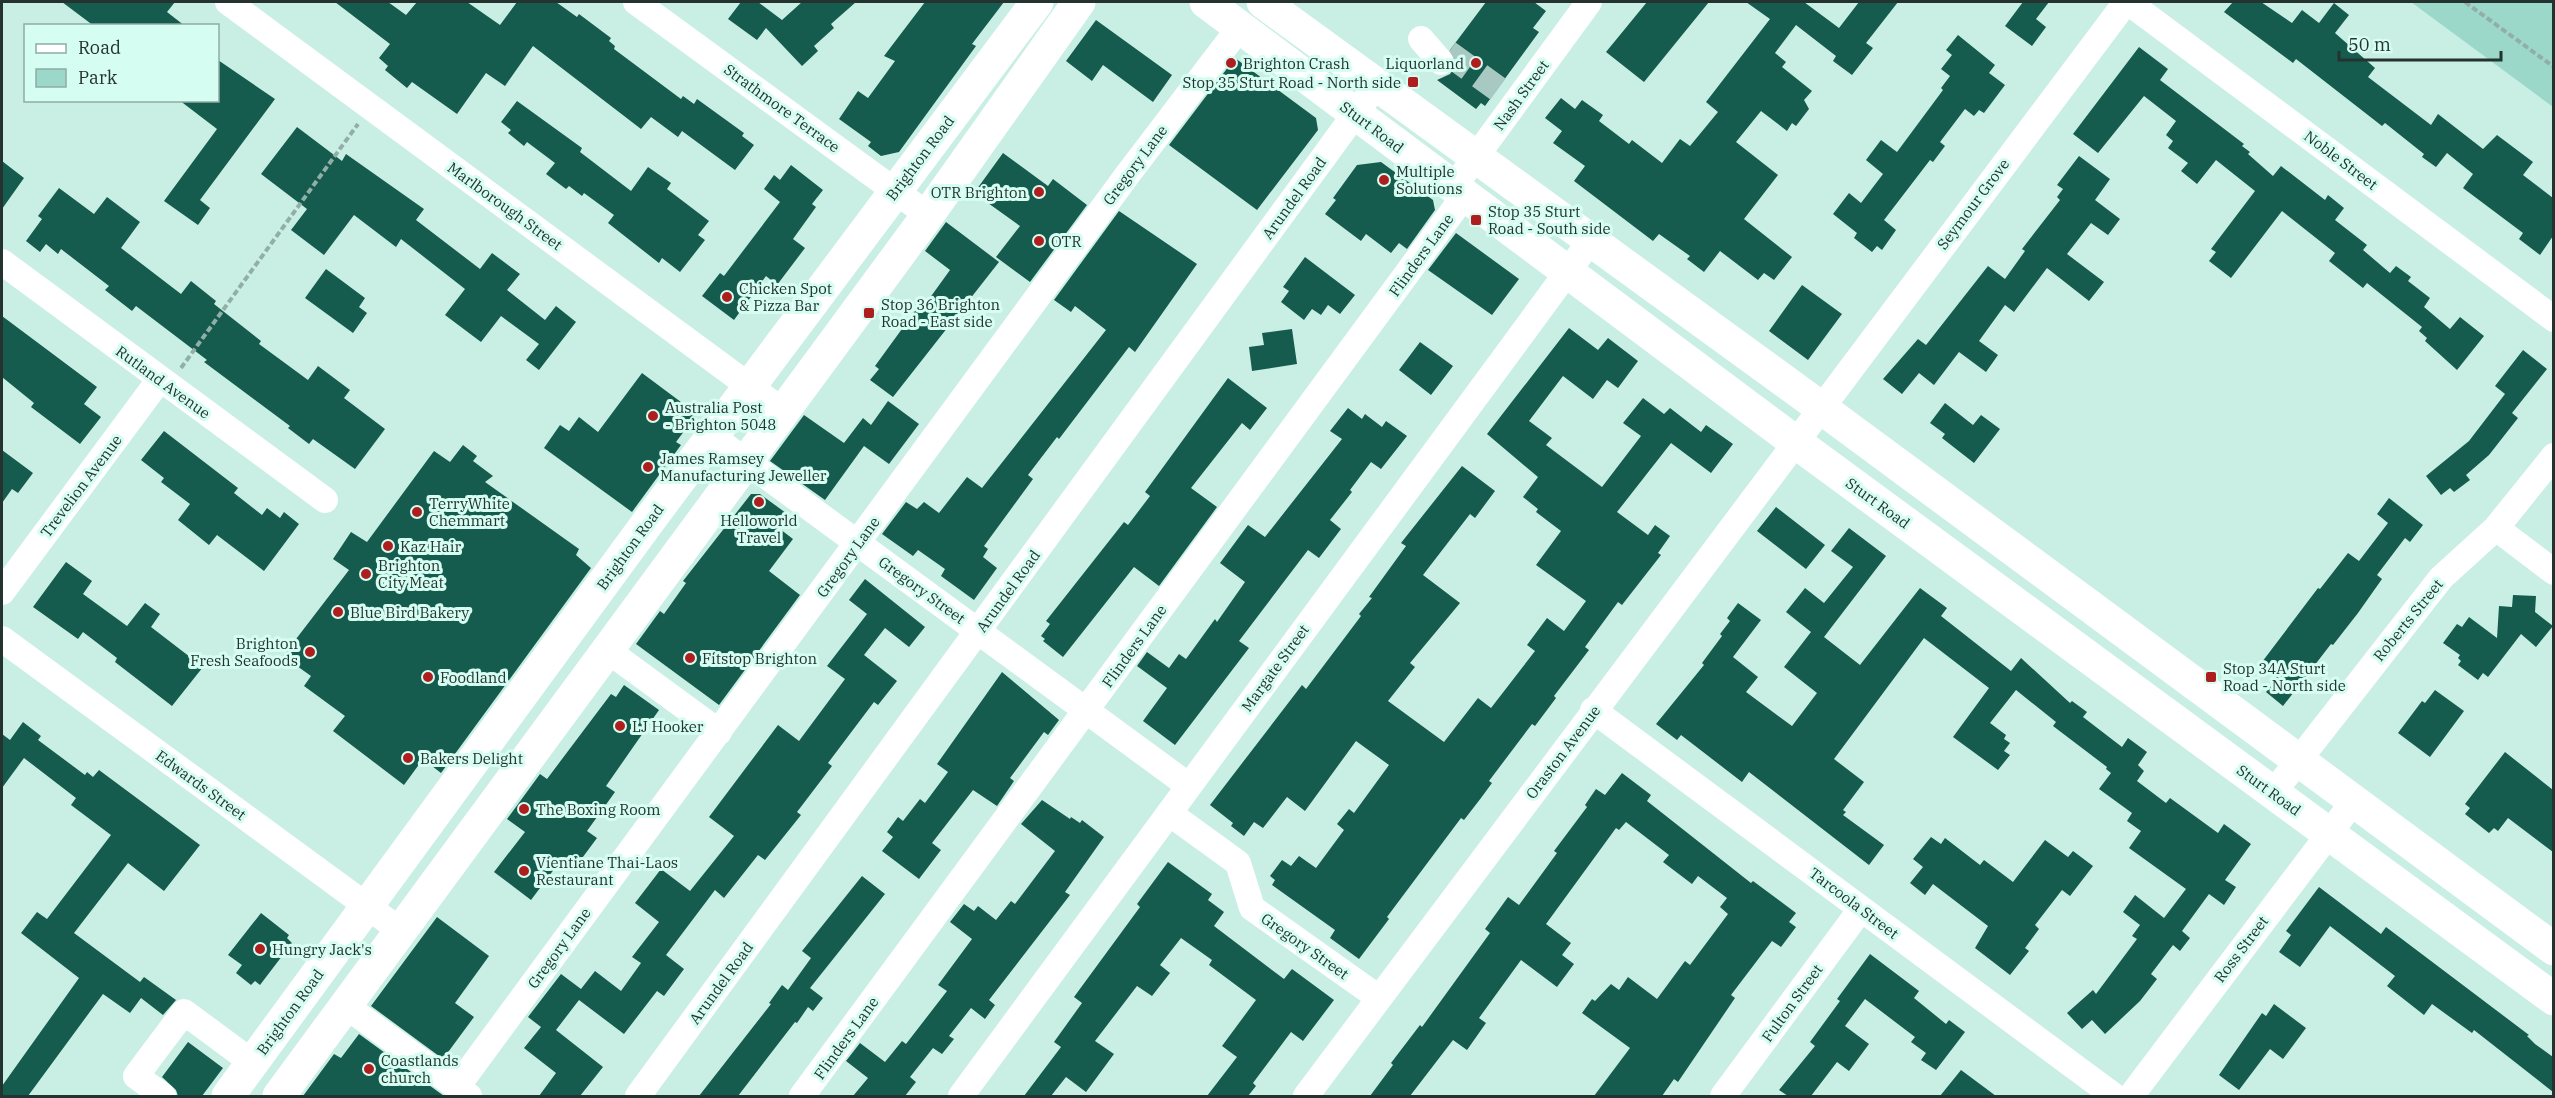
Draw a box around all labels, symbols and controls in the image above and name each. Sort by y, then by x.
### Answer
legend [24,24,219,102]
scale bar [2339,24,2501,62]
text: 50 m [2348,33,2391,56]
text: Road [78,36,121,59]
place label: Brighton Crash [1243,54,1350,73]
place label: Liquorland [1386,54,1464,73]
marker: Brighton Crash [1224,56,1238,70]
marker: Liquorland [1469,56,1483,70]
street label: Nash Street [1489,56,1553,134]
street label: Strathmore Terrace [720,60,844,156]
text: Park [78,66,118,89]
place label: Stop 35 Sturt Road - North side [1182,73,1401,92]
marker: Stop 35 Sturt Road - North side [1406,75,1420,89]
street label: Sturt Road [1336,97,1408,157]
street label: Brighton Road [882,112,958,204]
street label: Gregory Lane [1099,121,1171,209]
street label: Noble Street [2300,126,2382,194]
street label: Arundel Road [1258,153,1330,243]
street label: Seymour Grove [1933,155,2013,253]
street label: Marlborough Street [444,158,566,254]
place label: Multiple Solutions [1396,162,1462,198]
marker: Multiple Solutions [1377,173,1391,187]
place label: OTR Brighton [931,183,1027,202]
marker: OTR Brighton [1032,185,1046,199]
place label: Stop 35 Sturt Road - South side [1488,202,1611,238]
street label: Flinders Lane [1385,210,1457,300]
marker: Stop 35 Sturt Road - South side [1469,213,1483,227]
place label: OTR [1051,232,1081,251]
marker: OTR [1032,234,1046,248]
place label: Chicken Spot & Pizza Bar [739,279,832,315]
marker: Chicken Spot & Pizza Bar [720,290,734,304]
place label: Stop 36 Brighton Road - East side [881,295,1000,331]
marker: Stop 36 Brighton Road - East side [862,306,876,320]
street label: Rutland Avenue [112,341,214,423]
place label: Australia Post - Brighton 5048 [665,398,776,434]
marker: Australia Post - Brighton 5048 [646,409,660,423]
street label: Trevelion Avenue [36,431,126,541]
place label: James Ramsey Manufacturing Jeweller [660,449,827,485]
marker: James Ramsey Manufacturing Jeweller [641,460,655,474]
street label: Sturt Road [1842,473,1914,533]
place label: TerryWhite Chemmart [429,494,510,530]
marker: Helloworld Travel [752,495,766,509]
street label: Brighton Road [592,500,668,594]
marker: TerryWhite Chemmart [410,505,424,519]
place label: Helloworld Travel [720,511,798,547]
street label: Gregory Lane [812,513,884,601]
place label: Kaz Hair [400,537,461,556]
marker: Kaz Hair [381,539,395,553]
street label: Arundel Road [972,546,1044,636]
street label: Gregory Street [875,552,969,628]
place label: Brighton City Meat [378,556,444,592]
marker: Brighton City Meat [359,567,373,581]
street label: Roberts Street [2369,575,2447,665]
street label: Flinders Lane [1098,601,1170,691]
place label: Blue Bird Bakery [350,603,469,622]
marker: Blue Bird Bakery [331,605,345,619]
street label: Margate Street [1237,621,1313,715]
place label: Brighton Fresh Seafoods [190,634,298,670]
marker: Brighton Fresh Seafoods [303,645,317,659]
place label: Fitstop Brighton [702,649,817,668]
marker: Fitstop Brighton [683,651,697,665]
place label: Stop 34A Sturt Road - North side [2223,659,2346,695]
place label: Foodland [440,668,507,687]
marker: Foodland [421,670,435,684]
marker: Stop 34A Sturt Road - North side [2204,670,2218,684]
street label: Oraston Avenue [1522,701,1604,803]
place label: LJ Hooker [632,717,704,736]
marker: LJ Hooker [613,719,627,733]
street label: Edwards Street [152,746,250,824]
place label: Bakers Delight [420,749,523,768]
marker: Bakers Delight [401,751,415,765]
street label: Sturt Road [2233,760,2305,820]
place label: The Boxing Room [536,800,661,819]
marker: The Boxing Room [517,802,531,816]
place label: Vientiane Thai-Laos Restaurant [536,853,678,889]
street label: Tarcoola Street [1806,863,1902,943]
marker: Vientiane Thai-Laos Restaurant [517,864,531,878]
street label: Gregory Lane [523,904,595,992]
street label: Gregory Street [1257,909,1353,983]
street label: Ross Street [2210,912,2272,986]
street label: Arundel Road [685,938,757,1028]
place label: Hungry Jack's [272,940,372,959]
marker: Hungry Jack's [253,942,267,956]
street label: Fulton Street [1757,960,1827,1046]
street label: Brighton Road [252,965,328,1059]
street label: Flinders Lane [810,993,882,1083]
place label: Coastlands church [381,1051,459,1087]
marker: Coastlands church [362,1062,376,1076]

